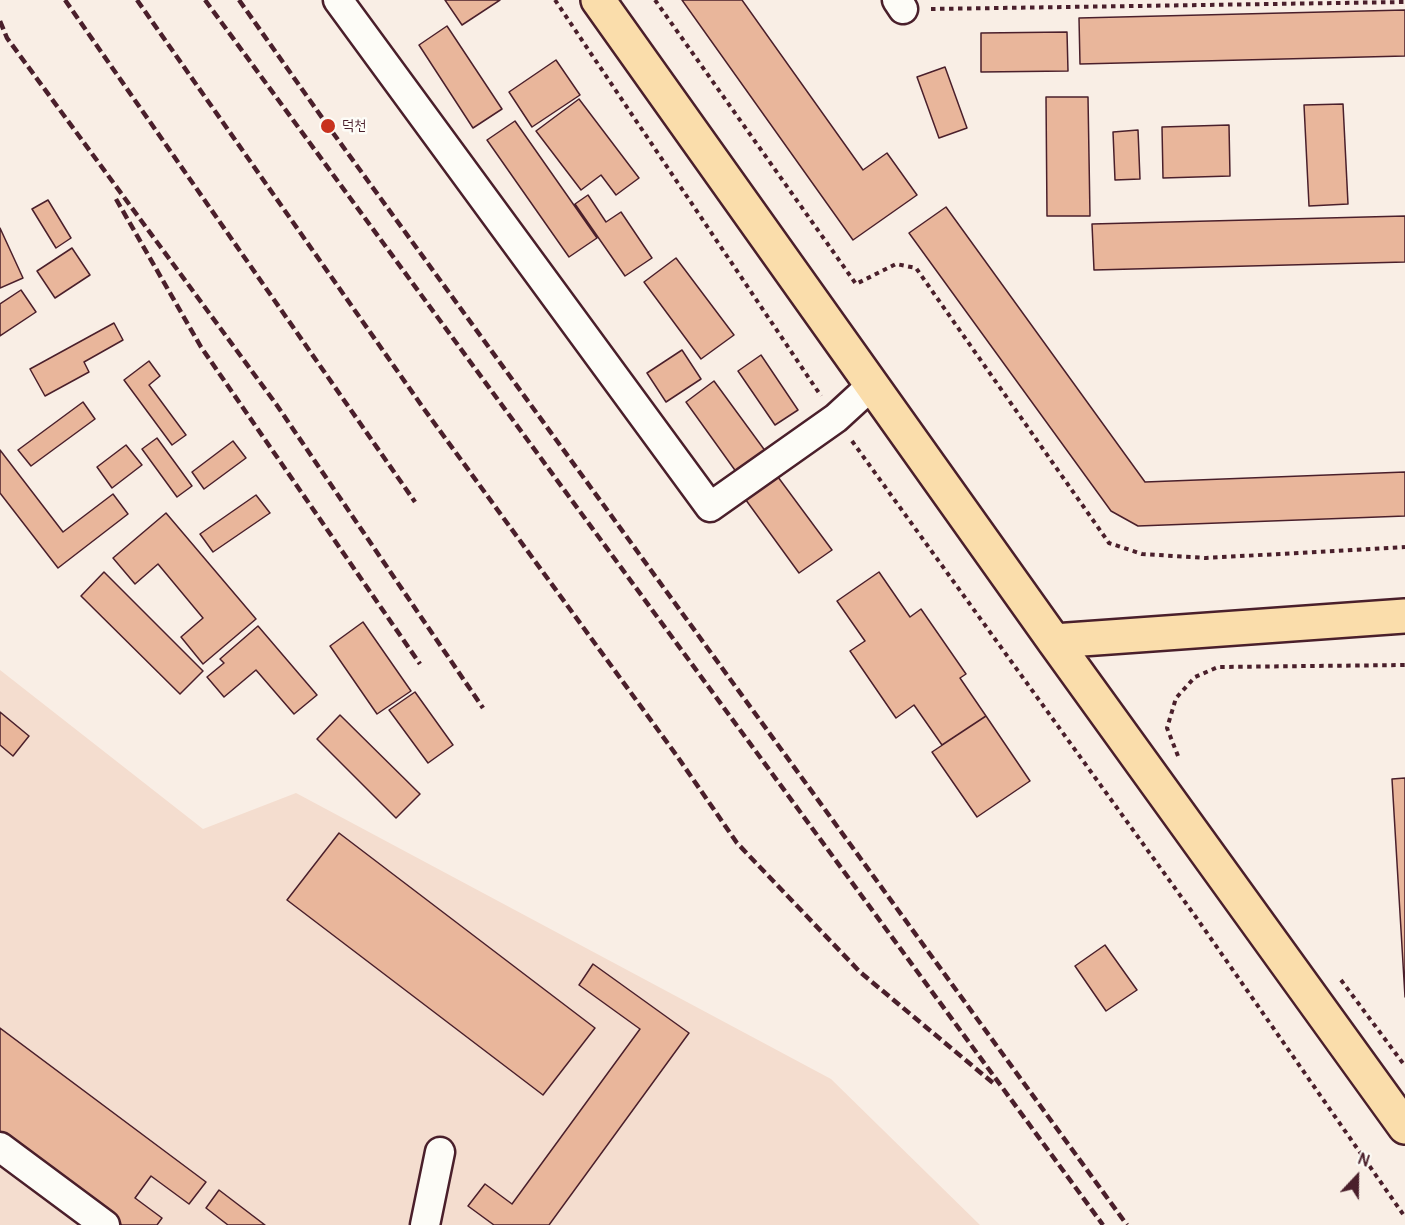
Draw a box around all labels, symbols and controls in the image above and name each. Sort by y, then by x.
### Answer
marker: 덕천 [319,117,337,135]
place label: 덕천 [342,117,366,135]
north arrow [1327,1147,1387,1207]
text: N [1355,1149,1373,1172]

